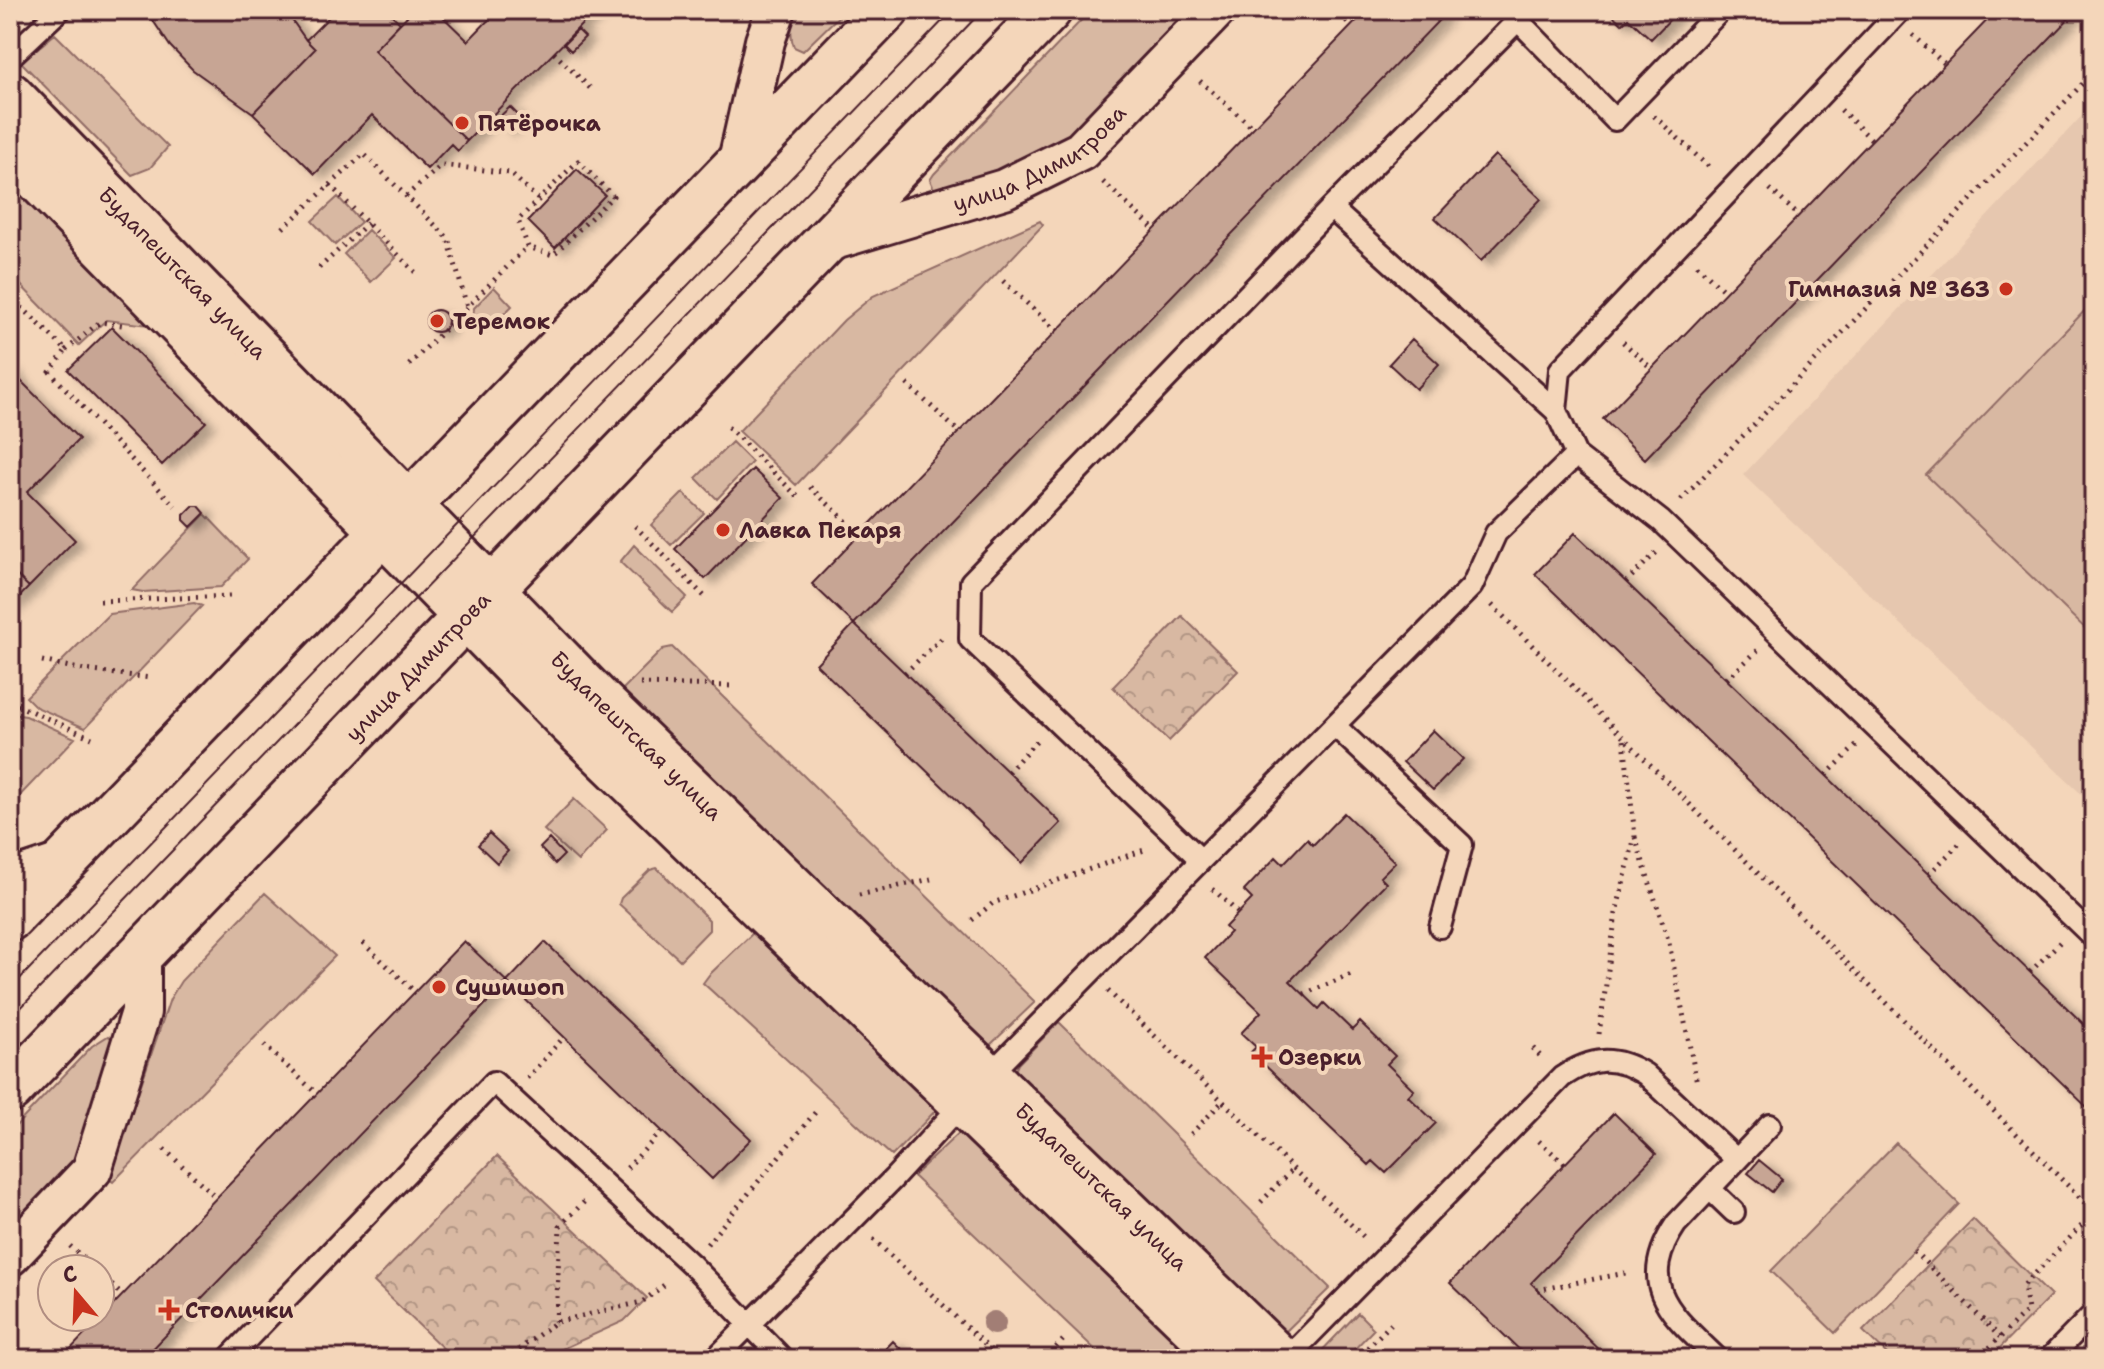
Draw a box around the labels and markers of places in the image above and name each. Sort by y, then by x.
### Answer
place label: Пятёрочка [478,109,601,138]
marker: Пятёрочка [453,114,471,132]
place label: Гимназия № 363 [1788,275,1990,304]
marker: Гимназия № 363 [1997,280,2015,298]
place label: Теремок [453,307,551,336]
marker: Теремок [428,312,446,330]
place label: Лавка Пекаря [739,516,902,545]
marker: Лавка Пекаря [714,521,732,539]
place label: Сушишоп [455,973,565,1002]
marker: Сушишоп [430,978,448,996]
place label: Озерки [1278,1043,1362,1072]
marker: Озерки [1253,1048,1271,1066]
place label: Столички [185,1296,294,1325]
marker: Столички [160,1301,178,1319]

